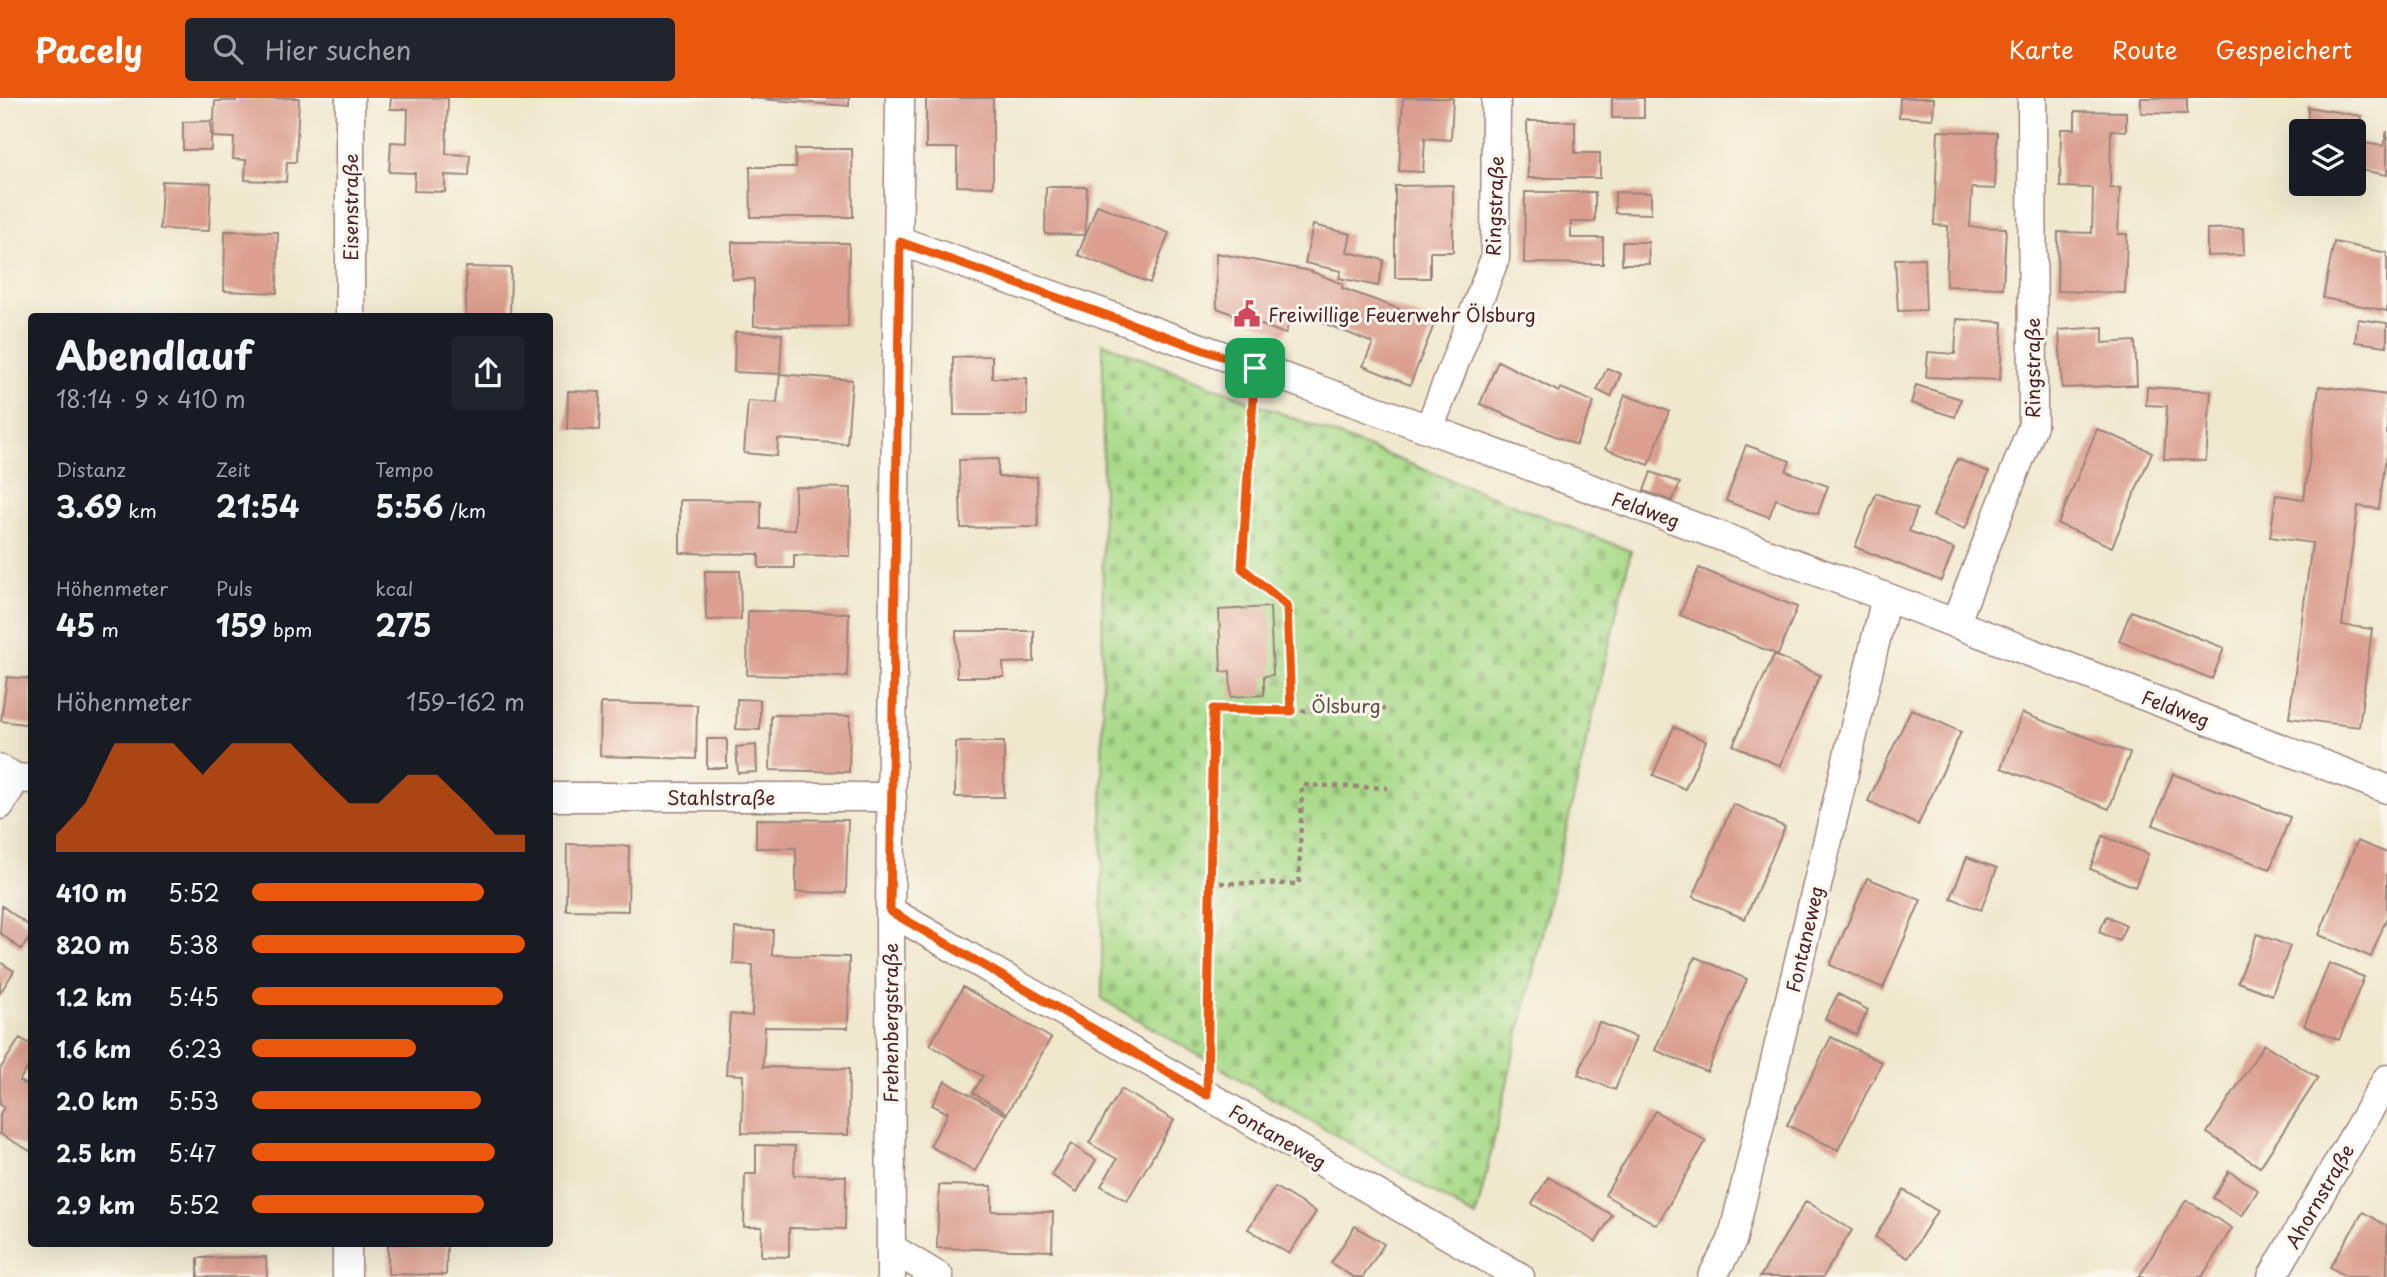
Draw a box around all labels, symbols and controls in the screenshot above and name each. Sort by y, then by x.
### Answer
search box [185,18,675,81]
text: Pacely [35,24,143,74]
icon: search [209,30,247,68]
text: Hier suchen [265,30,411,69]
text: Karte [2009,31,2074,67]
text: Route [2112,31,2178,67]
text: Gespeichert [2216,31,2352,67]
map controls [2289,119,2366,196]
button: layers [2289,119,2366,196]
street label: Eisenstraße [336,153,364,261]
street label: Ringstraße [1478,155,1510,257]
public building icon: Freiwillige Feuerwehr Ölsburg [1232,299,1262,329]
place label: Freiwillige Feuerwehr Ölsburg [1268,300,1536,328]
street label: Ringstraße [2018,318,2046,418]
text: Abendlauf [56,326,253,383]
button: share [451,336,525,410]
pin [1225,338,1285,398]
icon: arrive [1236,349,1274,387]
text: 18:14 · 9 × 410 m [56,381,246,416]
text: Distanz [56,455,126,483]
text: Zeit [216,455,251,483]
text: Tempo [375,455,433,483]
text: 3.69 [56,483,122,528]
text: 21:54 [216,483,299,528]
text: 5:56 [375,483,443,528]
street label: Feldweg [1608,484,1684,534]
text: km [122,496,157,524]
text: /km [443,496,486,524]
text: Höhenmeter [56,574,168,602]
text: Puls [216,574,252,602]
text: kcal [375,574,413,602]
text: 45 [56,602,95,647]
text: 159 [216,602,267,647]
text: 275 [375,602,432,647]
text: m [95,615,119,643]
text: bpm [267,615,312,643]
street label: Feldweg [2138,682,2214,734]
text: Höhenmeter [56,684,192,719]
text: 159–162 m [406,684,525,719]
park label: Ölsburg [1311,691,1381,719]
street label: Stahlstraße [667,783,775,811]
text: 410 m [56,875,127,910]
text: 5:52 [168,875,220,910]
street label: Fontaneweg [1778,883,1830,995]
text: 820 m [56,927,130,962]
text: 5:38 [168,927,219,962]
street label: Frehenbergstraße [876,943,904,1103]
text: 1.2 km [56,979,132,1014]
text: 5:45 [168,979,219,1014]
text: 1.6 km [56,1031,131,1066]
text: 6:23 [168,1031,222,1066]
text: 2.0 km [56,1083,138,1118]
text: 5:53 [168,1083,219,1118]
street label: Fontaneweg [1224,1097,1332,1175]
text: 2.5 km [56,1135,136,1170]
text: 5:47 [168,1135,216,1170]
street label: Ahornstraße [2278,1139,2360,1253]
text: 2.9 km [56,1187,135,1222]
text: 5:52 [168,1187,220,1222]

